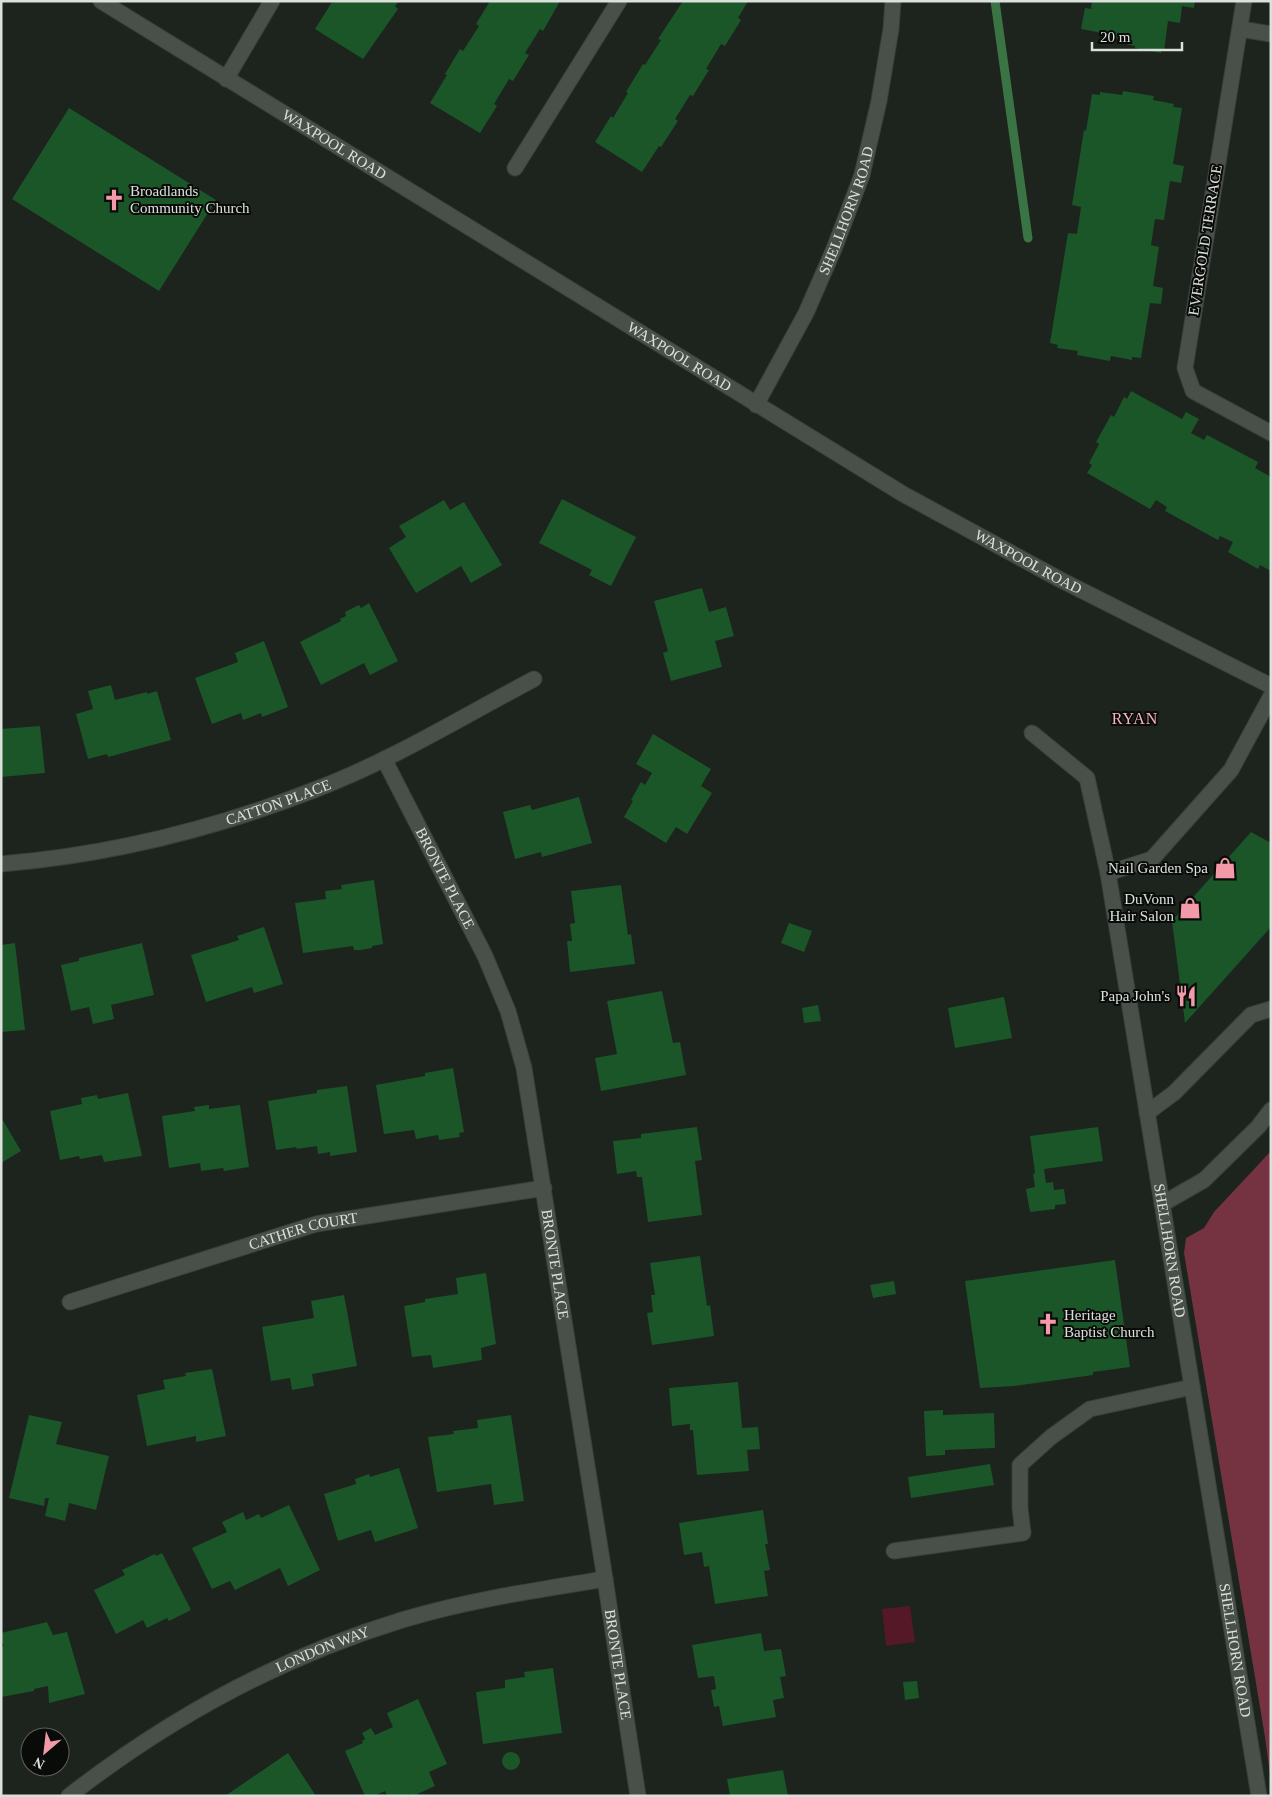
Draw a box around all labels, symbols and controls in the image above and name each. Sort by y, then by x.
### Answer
scale bar [1092,20,1182,52]
text: 20 m [1100,29,1131,45]
street label: WAXPOOL ROAD [279,106,389,183]
street label: SHELLHORN ROAD [816,145,876,277]
street label: EVERGOLD TERRACE [1185,163,1225,317]
place label: Broadlands Community Church [130,183,250,216]
church icon: Broadlands Community Church [101,187,127,213]
street label: WAXPOOL ROAD [625,319,735,395]
street label: WAXPOOL ROAD [972,527,1085,597]
district label: RYAN [1112,710,1158,727]
street label: CATTON PLACE [224,776,333,828]
street label: BRONTE PLACE [413,825,478,931]
shop icon: Nail Garden Spa [1212,855,1238,881]
place label: Nail Garden Spa [1108,860,1208,876]
place label: DuVonn Hair Salon [1109,891,1174,924]
shop icon: DuVonn Hair Salon [1177,895,1203,921]
restaurant icon: Papa John's [1173,983,1199,1009]
place label: Papa John's [1100,988,1170,1004]
street label: SHELLHORN ROAD [1151,1182,1189,1319]
street label: BRONTE PLACE [539,1208,572,1321]
street label: CATHER COURT [247,1210,359,1253]
place label: Heritage Baptist Church [1064,1307,1155,1340]
church icon: Heritage Baptist Church [1035,1311,1061,1337]
street label: SHELLHORN ROAD [1216,1582,1254,1719]
street label: BRONTE PLACE [602,1608,634,1721]
street label: LONDON WAY [273,1623,372,1676]
north arrow [20,1727,70,1777]
text: N [31,1754,47,1772]

